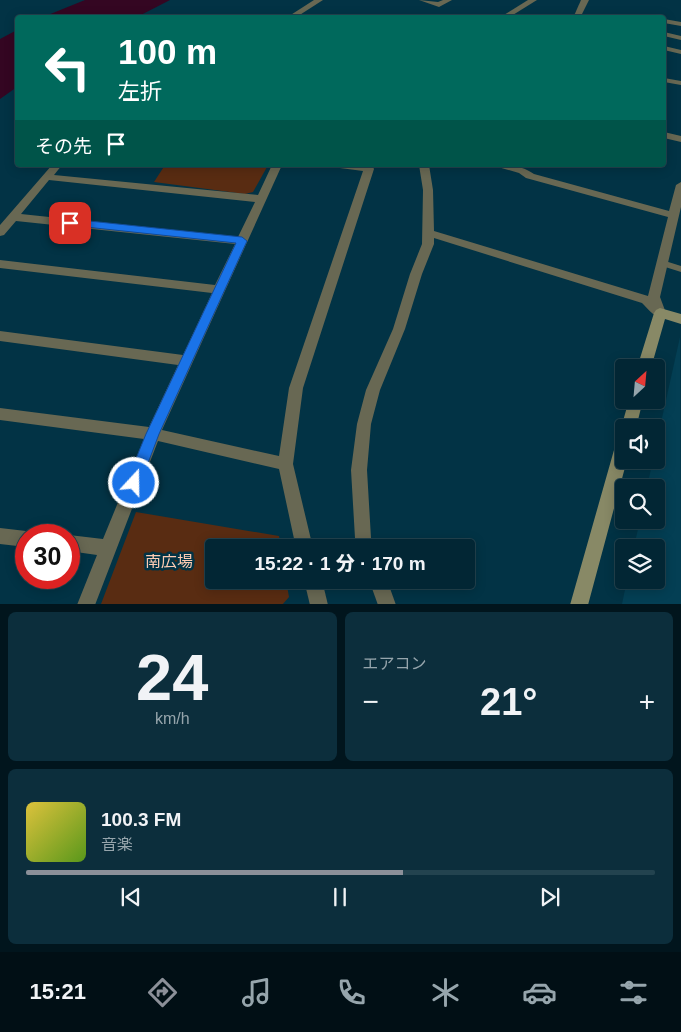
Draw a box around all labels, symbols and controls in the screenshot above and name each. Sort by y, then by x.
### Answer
text: 100 m [118,32,217,71]
icon: left [35,35,100,100]
text: 左折 [118,79,162,104]
icon: arrive [102,130,130,158]
text: その先 [35,136,92,157]
pin [49,202,91,244]
icon: arrive [56,209,84,237]
north arrow [615,359,665,409]
map controls [615,359,665,589]
button: sound [615,419,665,469]
position arrow [107,456,159,508]
button: search [615,479,665,529]
speed limit sign: 30 [15,524,80,589]
button: layers [615,539,665,589]
park label: 南広場 [145,553,193,570]
text: 15:22 · 1 分 · 170 m [254,553,426,574]
text: 24 [136,641,208,714]
text: エアコン [363,655,427,672]
text: 21° [480,681,537,723]
text: − [363,686,379,717]
text: + [639,686,655,717]
text: km/h [155,710,190,727]
text: 100.3 FM [101,809,181,830]
text: 音楽 [101,836,133,853]
icon: previous [117,883,145,911]
icon: pause [326,883,354,911]
icon: next [536,883,564,911]
icon: directions [145,975,180,1010]
icon: music [239,975,274,1010]
icon: phone [334,975,369,1010]
icon: climate [428,975,463,1010]
icon: car [522,975,557,1010]
icon: filters [616,975,651,1010]
text: 15:21 [30,979,86,1004]

